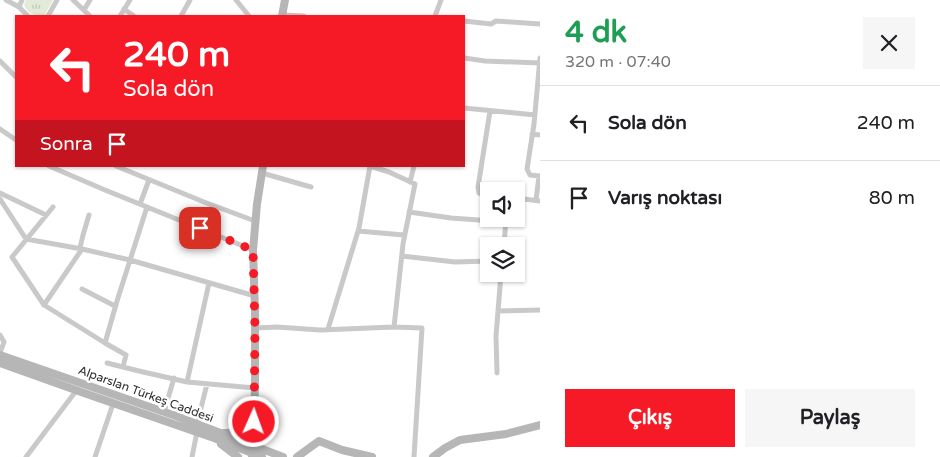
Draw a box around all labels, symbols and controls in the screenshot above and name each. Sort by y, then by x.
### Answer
text: 4 dk [565,14,627,51]
button: close [863,17,915,69]
text: 240 m [123,34,230,76]
icon: left [40,35,105,100]
text: 320 m · 07:40 [565,52,671,72]
text: Sola dön [123,76,214,102]
icon: left [565,109,593,137]
text: Sola dön [608,112,687,134]
text: 240 m [857,112,915,134]
icon: arrive [103,130,131,158]
text: Sonra [40,133,93,155]
map controls [480,182,525,282]
button: sound [480,182,525,227]
icon: arrive [565,184,593,212]
text: Varış noktası [608,187,722,209]
text: 80 m [869,187,915,209]
pin [179,207,221,249]
icon: arrive [186,214,214,242]
button: layers [480,237,525,282]
street label: Alparslan Türkeş Caddesi [76,363,216,425]
button: Çıkış [565,389,735,447]
button: Paylaş [745,389,915,447]
position arrow [227,395,279,447]

